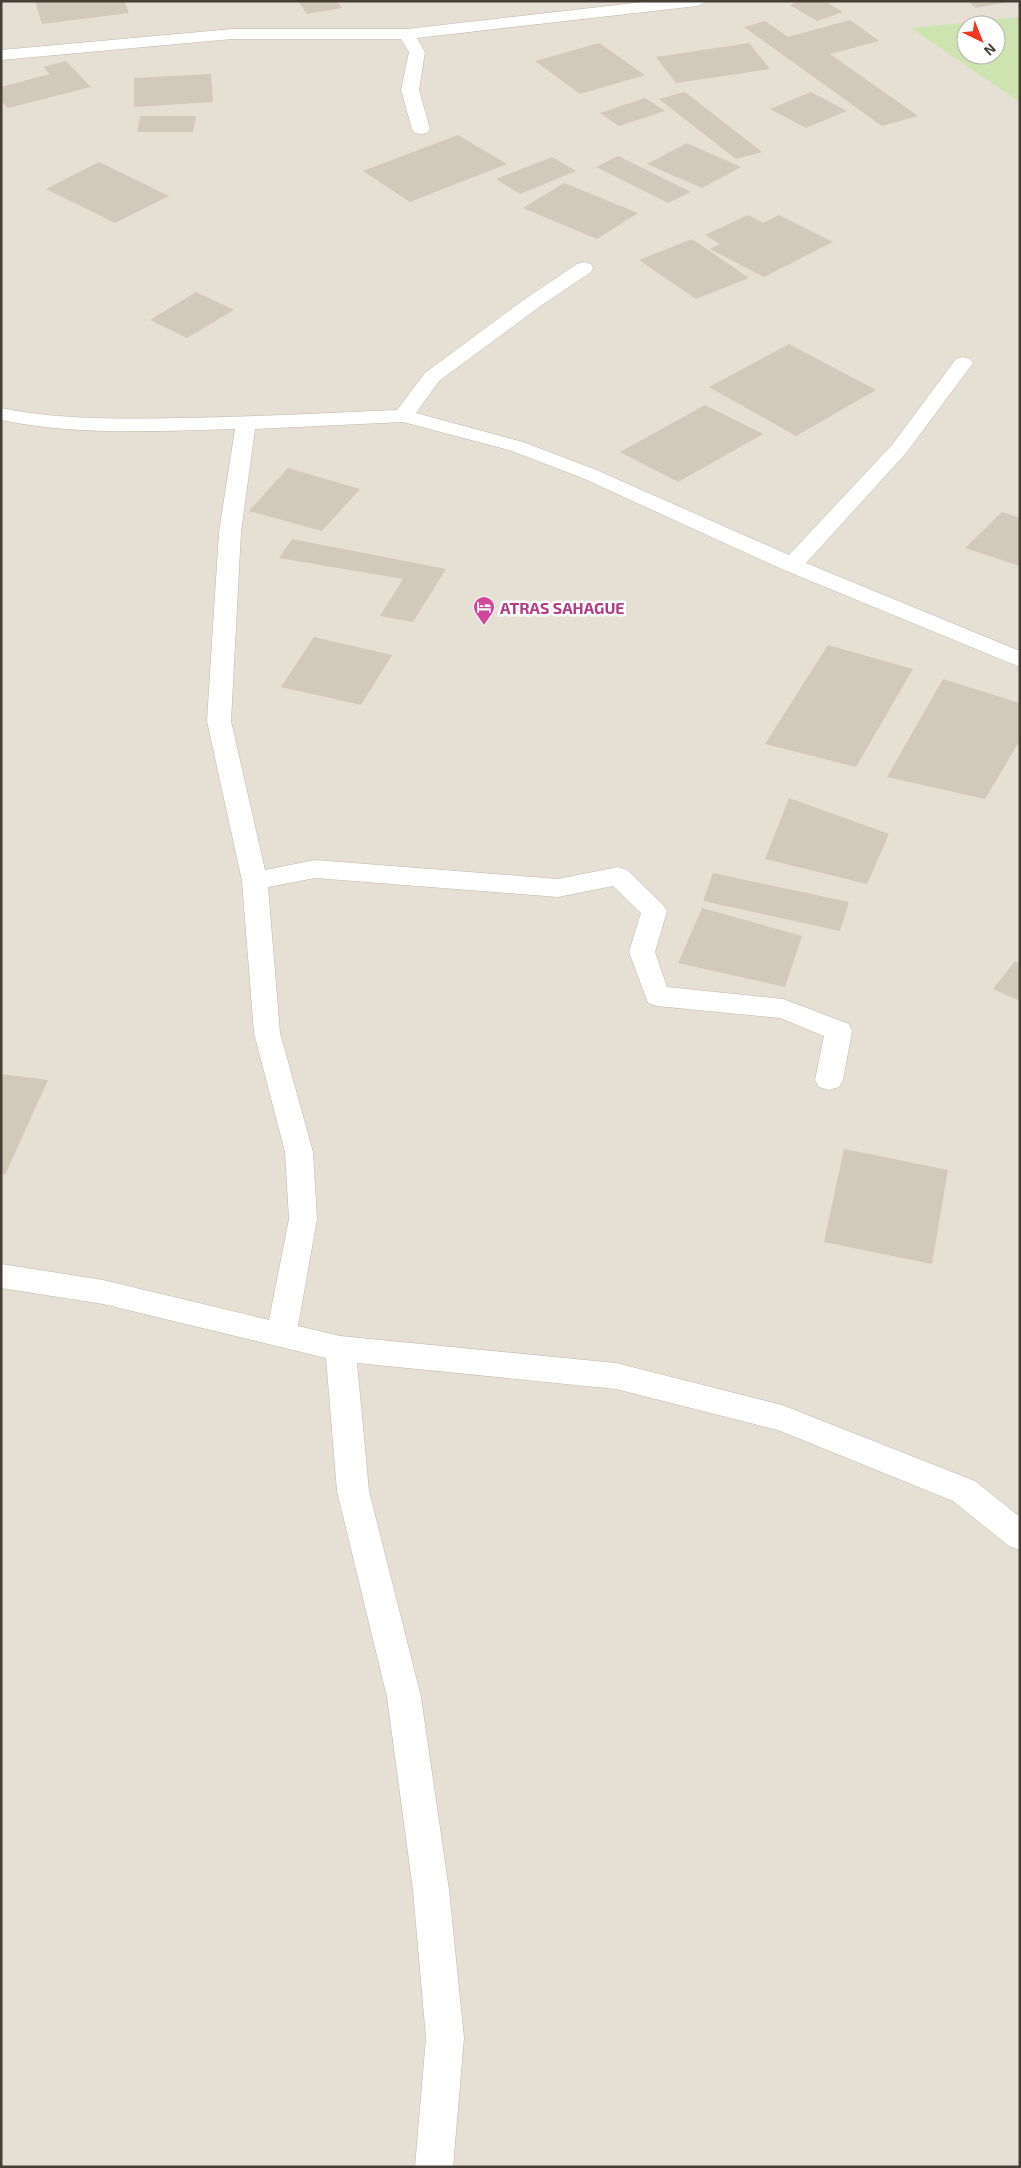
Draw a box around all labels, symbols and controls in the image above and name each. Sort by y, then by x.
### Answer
north arrow [956,15,1006,65]
text: N [981,40,1000,60]
hotel icon: ATRAS SAHAGUE [472,595,496,626]
place label: ATRAS SAHAGUE [500,598,625,617]

